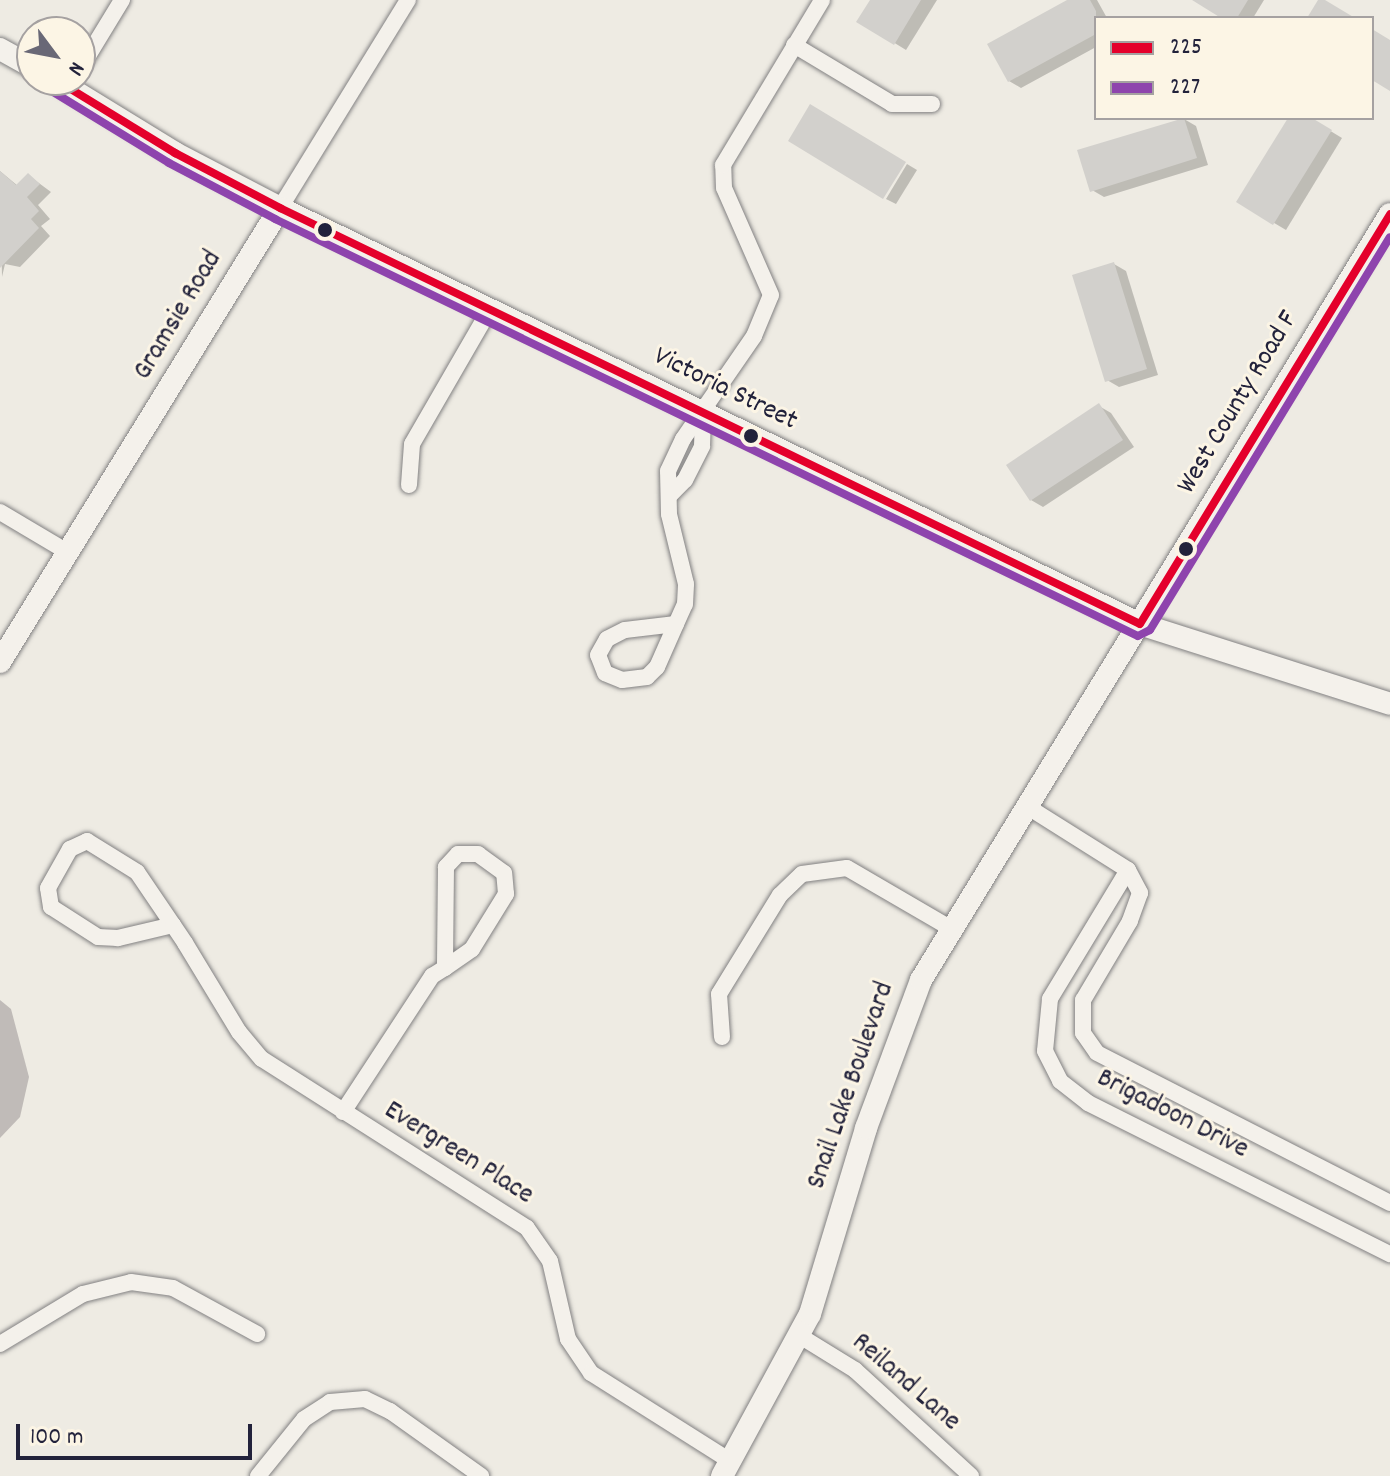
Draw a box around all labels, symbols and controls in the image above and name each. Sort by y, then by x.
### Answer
north arrow [16,16,96,96]
legend [1094,16,1374,120]
text: 225 [1170,31,1202,65]
text: N [59,55,91,81]
text: 227 [1170,71,1200,105]
unlabelled marker [317,222,333,238]
street label: Gramsie Road [127,245,231,387]
street label: West County Road F [1171,305,1307,501]
street label: Victoria Street [648,341,802,439]
unlabelled marker [743,428,759,444]
unlabelled marker [1178,541,1194,557]
street label: Snail Lake Boulevard [801,978,903,1194]
street label: Brigadoon Drive [1091,1062,1253,1168]
street label: Evergreen Place [377,1095,539,1213]
street label: Reiland Lane [844,1327,966,1439]
scale bar [20,1408,256,1458]
text: 100 m [30,1421,83,1455]

